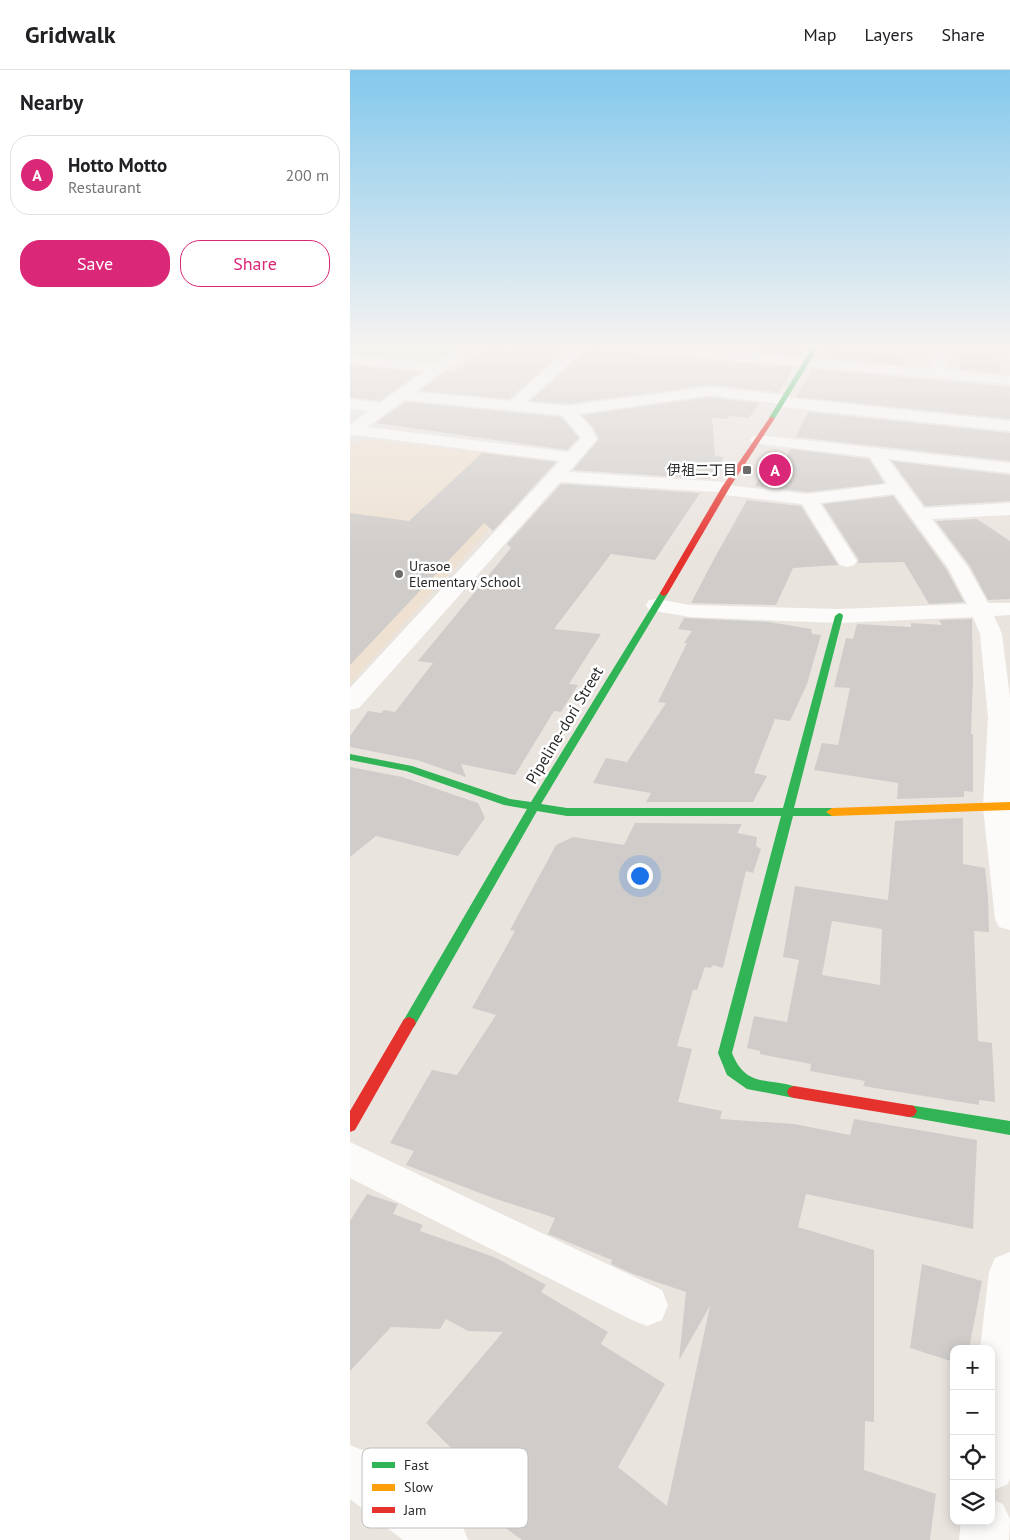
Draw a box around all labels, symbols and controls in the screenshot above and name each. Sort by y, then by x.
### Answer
text: Gridwalk [25,19,115,50]
text: Map [804,23,836,46]
text: Layers [864,23,913,46]
text: Share [941,23,985,46]
text: Nearby [20,89,83,116]
text: Hotto Motto [68,153,167,177]
text: A [32,165,42,185]
text: 200 m [286,165,329,185]
text: Restaurant [68,177,141,197]
button: Save [20,240,170,287]
button: Share [180,240,330,287]
pin: A [759,451,791,489]
place label: 伊祖二丁目 [667,461,737,479]
marker: 伊祖二丁目 [741,464,753,476]
place label: Urasoe Elementary School [409,557,521,591]
marker: Urasoe Elementary School [393,568,405,580]
street label: Pipeline-dori Street [521,662,607,787]
your location [627,863,653,889]
map controls [950,1345,995,1525]
button: + [950,1345,995,1390]
button: − [950,1390,995,1435]
button: locate [950,1435,995,1480]
legend [362,1448,528,1528]
text: Fast [404,1456,429,1474]
text: Slow [404,1478,434,1496]
button: layers [950,1480,995,1525]
text: Jam [403,1501,426,1519]

